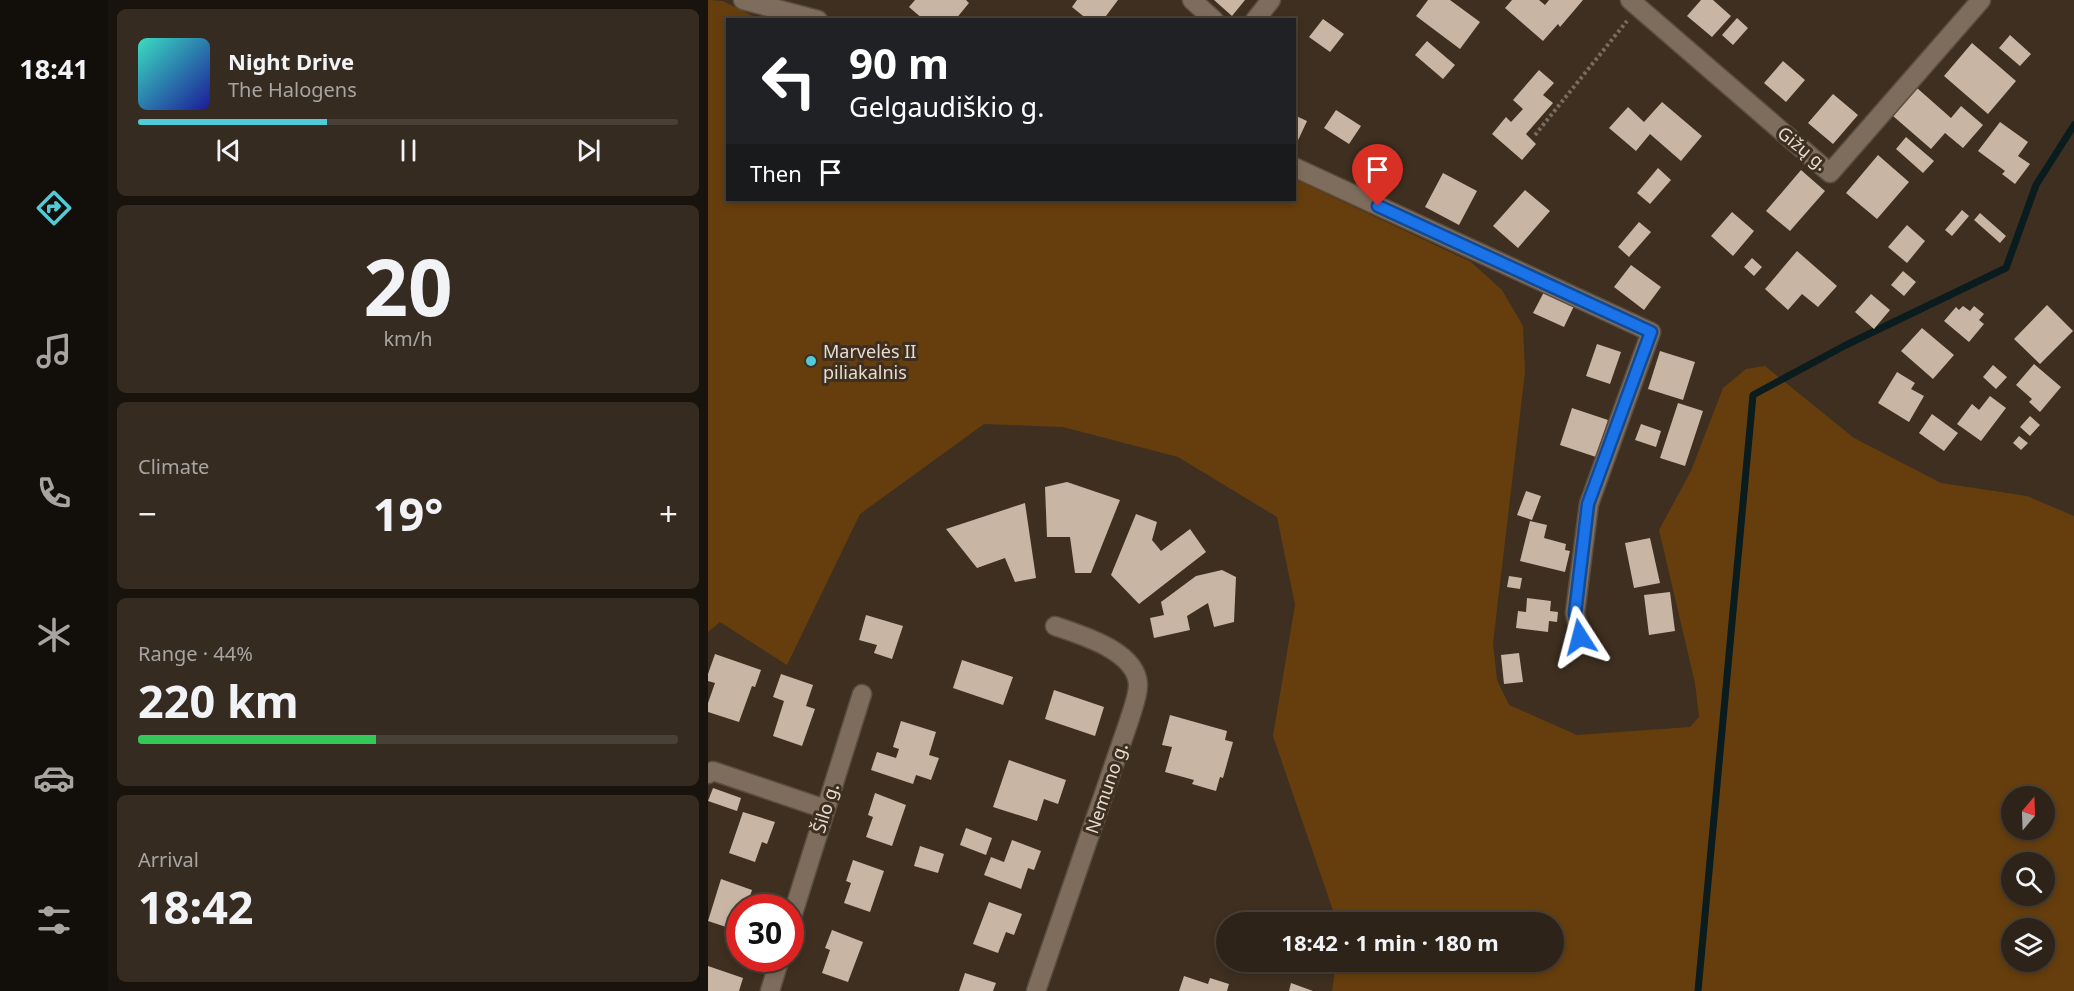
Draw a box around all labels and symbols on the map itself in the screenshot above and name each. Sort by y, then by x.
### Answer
street label: Gižų g. [1773,120,1833,176]
pin [1352,144,1403,206]
place label: Marvelės II piliakalnis [823,339,916,384]
marker: Marvelės II piliakalnis [804,354,818,368]
position arrow [1548,605,1612,669]
street label: Nemuno g. [1079,739,1133,837]
street label: Šilo g. [806,780,844,836]
north arrow [2001,786,2055,840]
speed limit sign: 30 [726,894,804,972]

